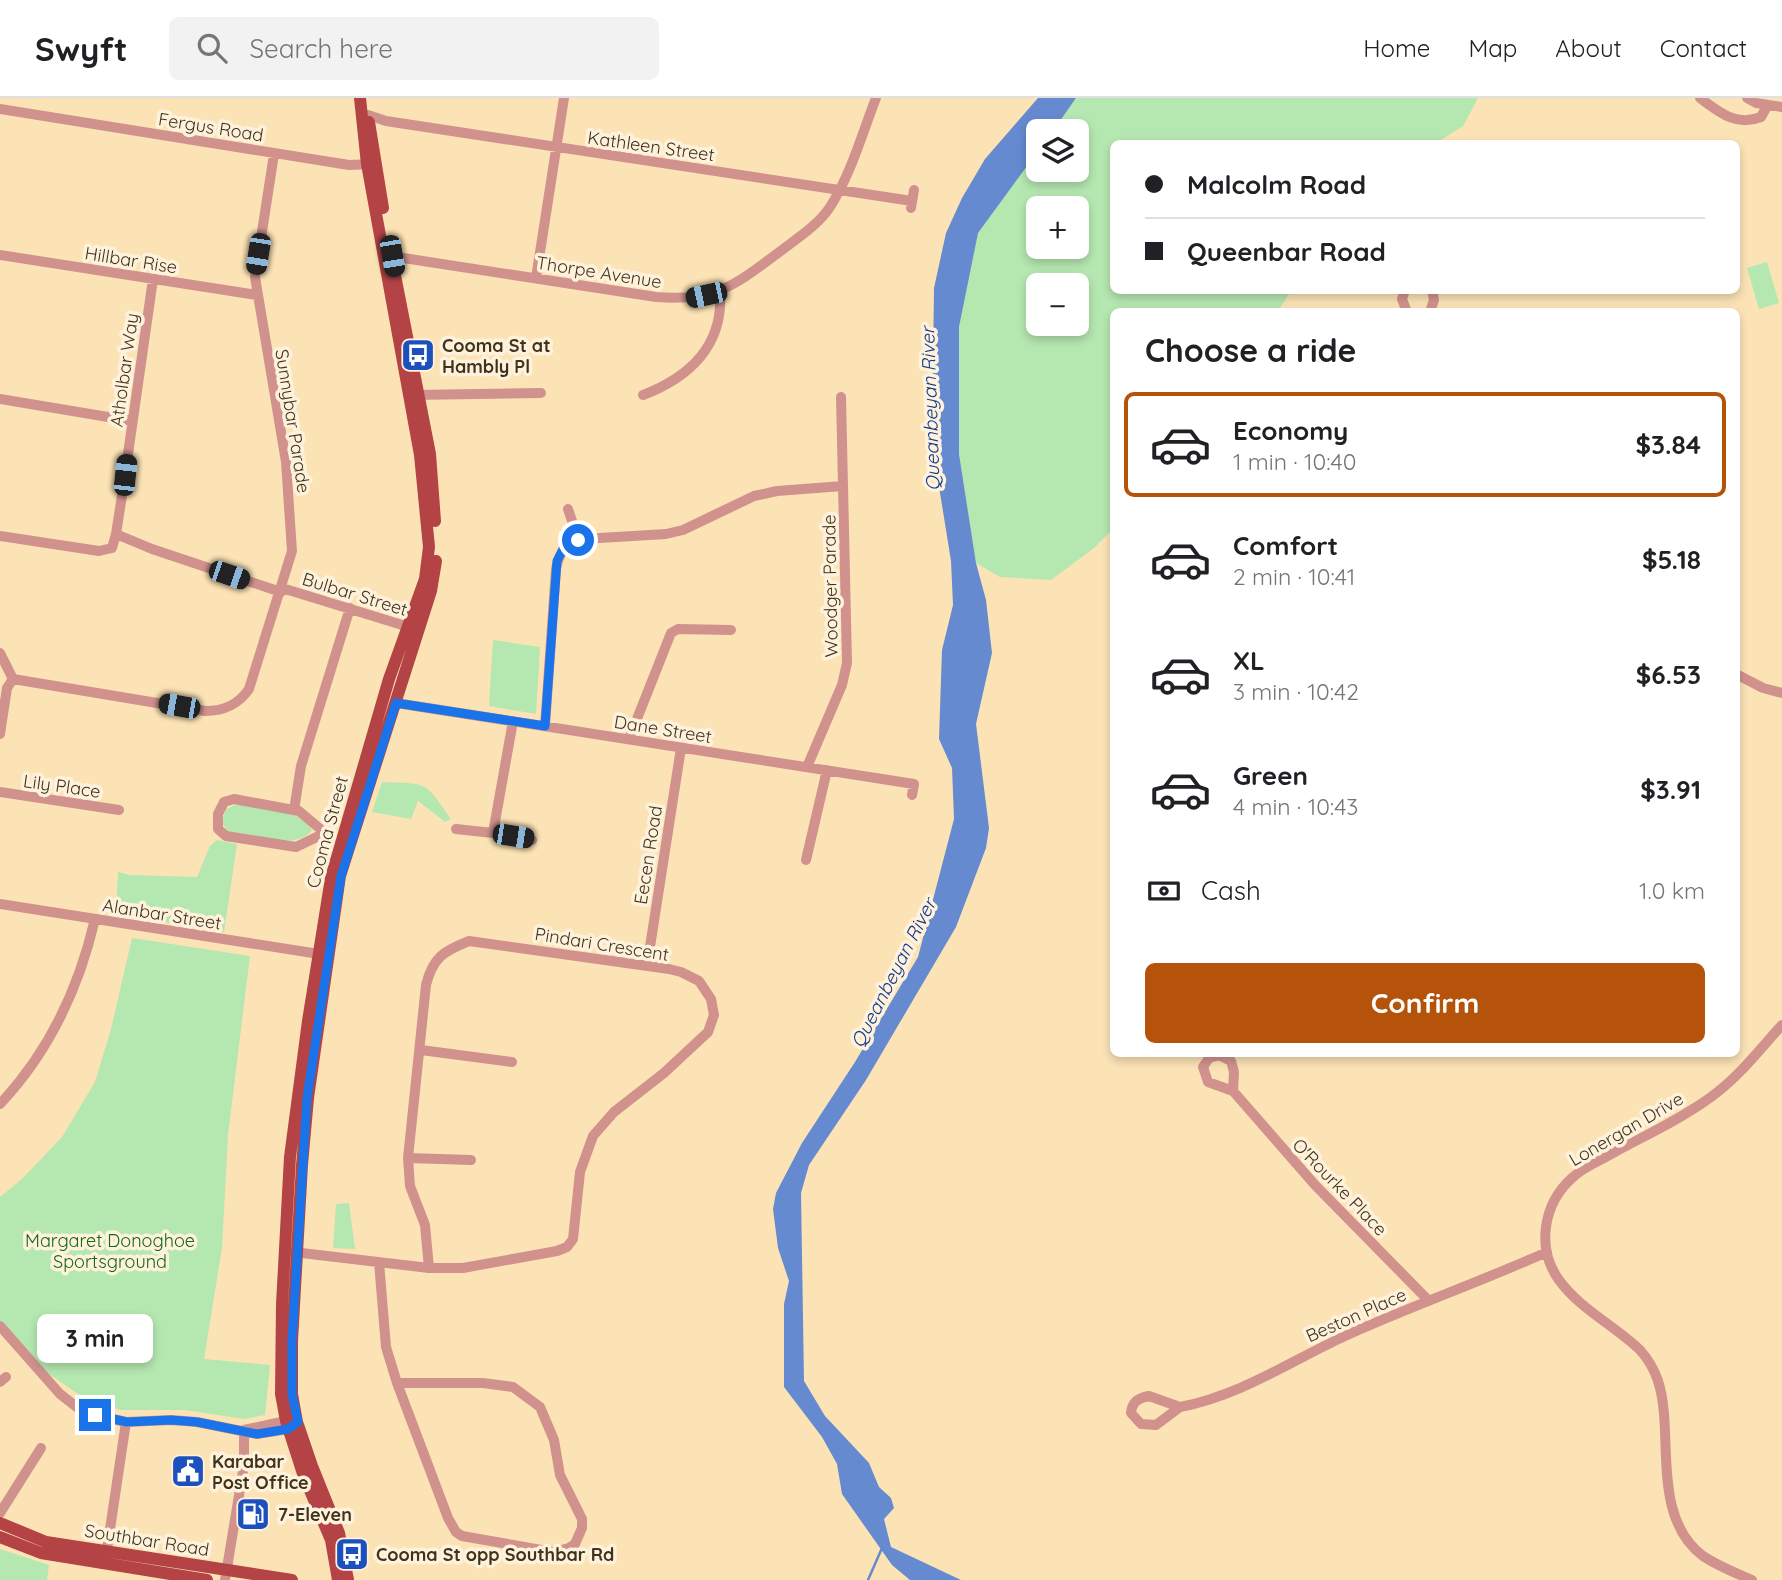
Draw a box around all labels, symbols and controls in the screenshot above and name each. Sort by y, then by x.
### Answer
search box [169,17,659,80]
text: Swyft [35,28,127,69]
icon: search [193,29,231,67]
text: Search here [249,32,393,65]
text: Home [1363,33,1430,63]
text: Map [1468,33,1517,63]
text: About [1555,33,1622,63]
text: Contact [1660,33,1747,63]
street label: Fergus Road [157,107,265,147]
map controls [1026,119,1089,336]
button: layers [1026,119,1089,182]
street label: Kathleen Street [586,126,716,166]
text: Malcolm Road [1187,168,1366,201]
button: + [1026,196,1089,259]
car [245,232,272,276]
car [379,233,406,279]
text: Queenbar Road [1187,235,1386,268]
street label: Hillbar Rise [83,241,179,279]
street label: Thorpe Avenue [535,251,663,293]
button: − [1026,273,1089,336]
car [684,280,729,310]
street label: Atholbar Way [105,311,143,429]
water label: Queanbeyan River [915,324,945,492]
text: Choose a ride [1145,330,1357,370]
place label: Cooma St at Hambly Pl [442,334,551,378]
bus stop icon: Cooma St at Hambly Pl [399,336,437,374]
street label: Sunnybar Parade [270,347,316,495]
icon: car [1149,413,1212,476]
text: Economy [1233,414,1348,447]
text: $3.84 [1636,428,1701,461]
text: 1 min · 10:40 [1233,447,1356,476]
car [113,453,138,497]
street label: Woodger Parade [817,514,843,658]
route start [562,524,594,556]
icon: car [1149,528,1212,591]
text: Comfort [1233,529,1338,562]
text: $5.18 [1642,543,1701,576]
car [206,558,253,592]
text: 2 min · 10:41 [1233,562,1355,591]
street label: Bulbar Street [300,567,410,621]
icon: car [1149,643,1212,706]
text: XL [1233,644,1265,677]
text: $6.53 [1636,658,1701,691]
text: 3 min · 10:42 [1233,677,1359,706]
car [157,692,202,720]
street label: Dane Street [613,710,713,748]
icon: car [1149,758,1212,821]
text: Green [1233,759,1308,792]
street label: Lily Place [22,769,102,803]
text: $3.91 [1640,773,1701,806]
street label: Cooma Street [301,774,353,890]
text: 4 min · 10:43 [1233,792,1358,821]
street label: Eecen Road [629,804,667,906]
car [491,822,536,850]
icon: cash [1145,872,1183,910]
text: Cash [1201,874,1261,907]
text: 1.0 km [1639,876,1705,905]
water label: Queanbeyan River [845,892,942,1052]
street label: Alanbar Street [101,893,223,935]
street label: Pindari Crescent [533,922,671,966]
button: Confirm [1145,963,1705,1043]
street label: Lonergan Drive [1565,1087,1687,1171]
street label: O'Rourke Place [1288,1133,1392,1241]
park label: Margaret Donoghoe Sportsground [25,1229,195,1273]
street label: Beston Place [1302,1283,1410,1347]
callout: 3 min [37,1314,153,1362]
text: 3 min [65,1324,125,1353]
route end [79,1399,111,1431]
place label: Karabar Post Office [212,1450,309,1494]
public building icon: Karabar Post Office [169,1452,207,1490]
fuel station icon: 7-Eleven [234,1495,272,1533]
place label: 7-Eleven [278,1503,352,1526]
street label: Southbar Road [83,1519,211,1561]
bus stop icon: Cooma St opp Southbar Rd [333,1535,371,1573]
place label: Cooma St opp Southbar Rd [376,1543,614,1566]

